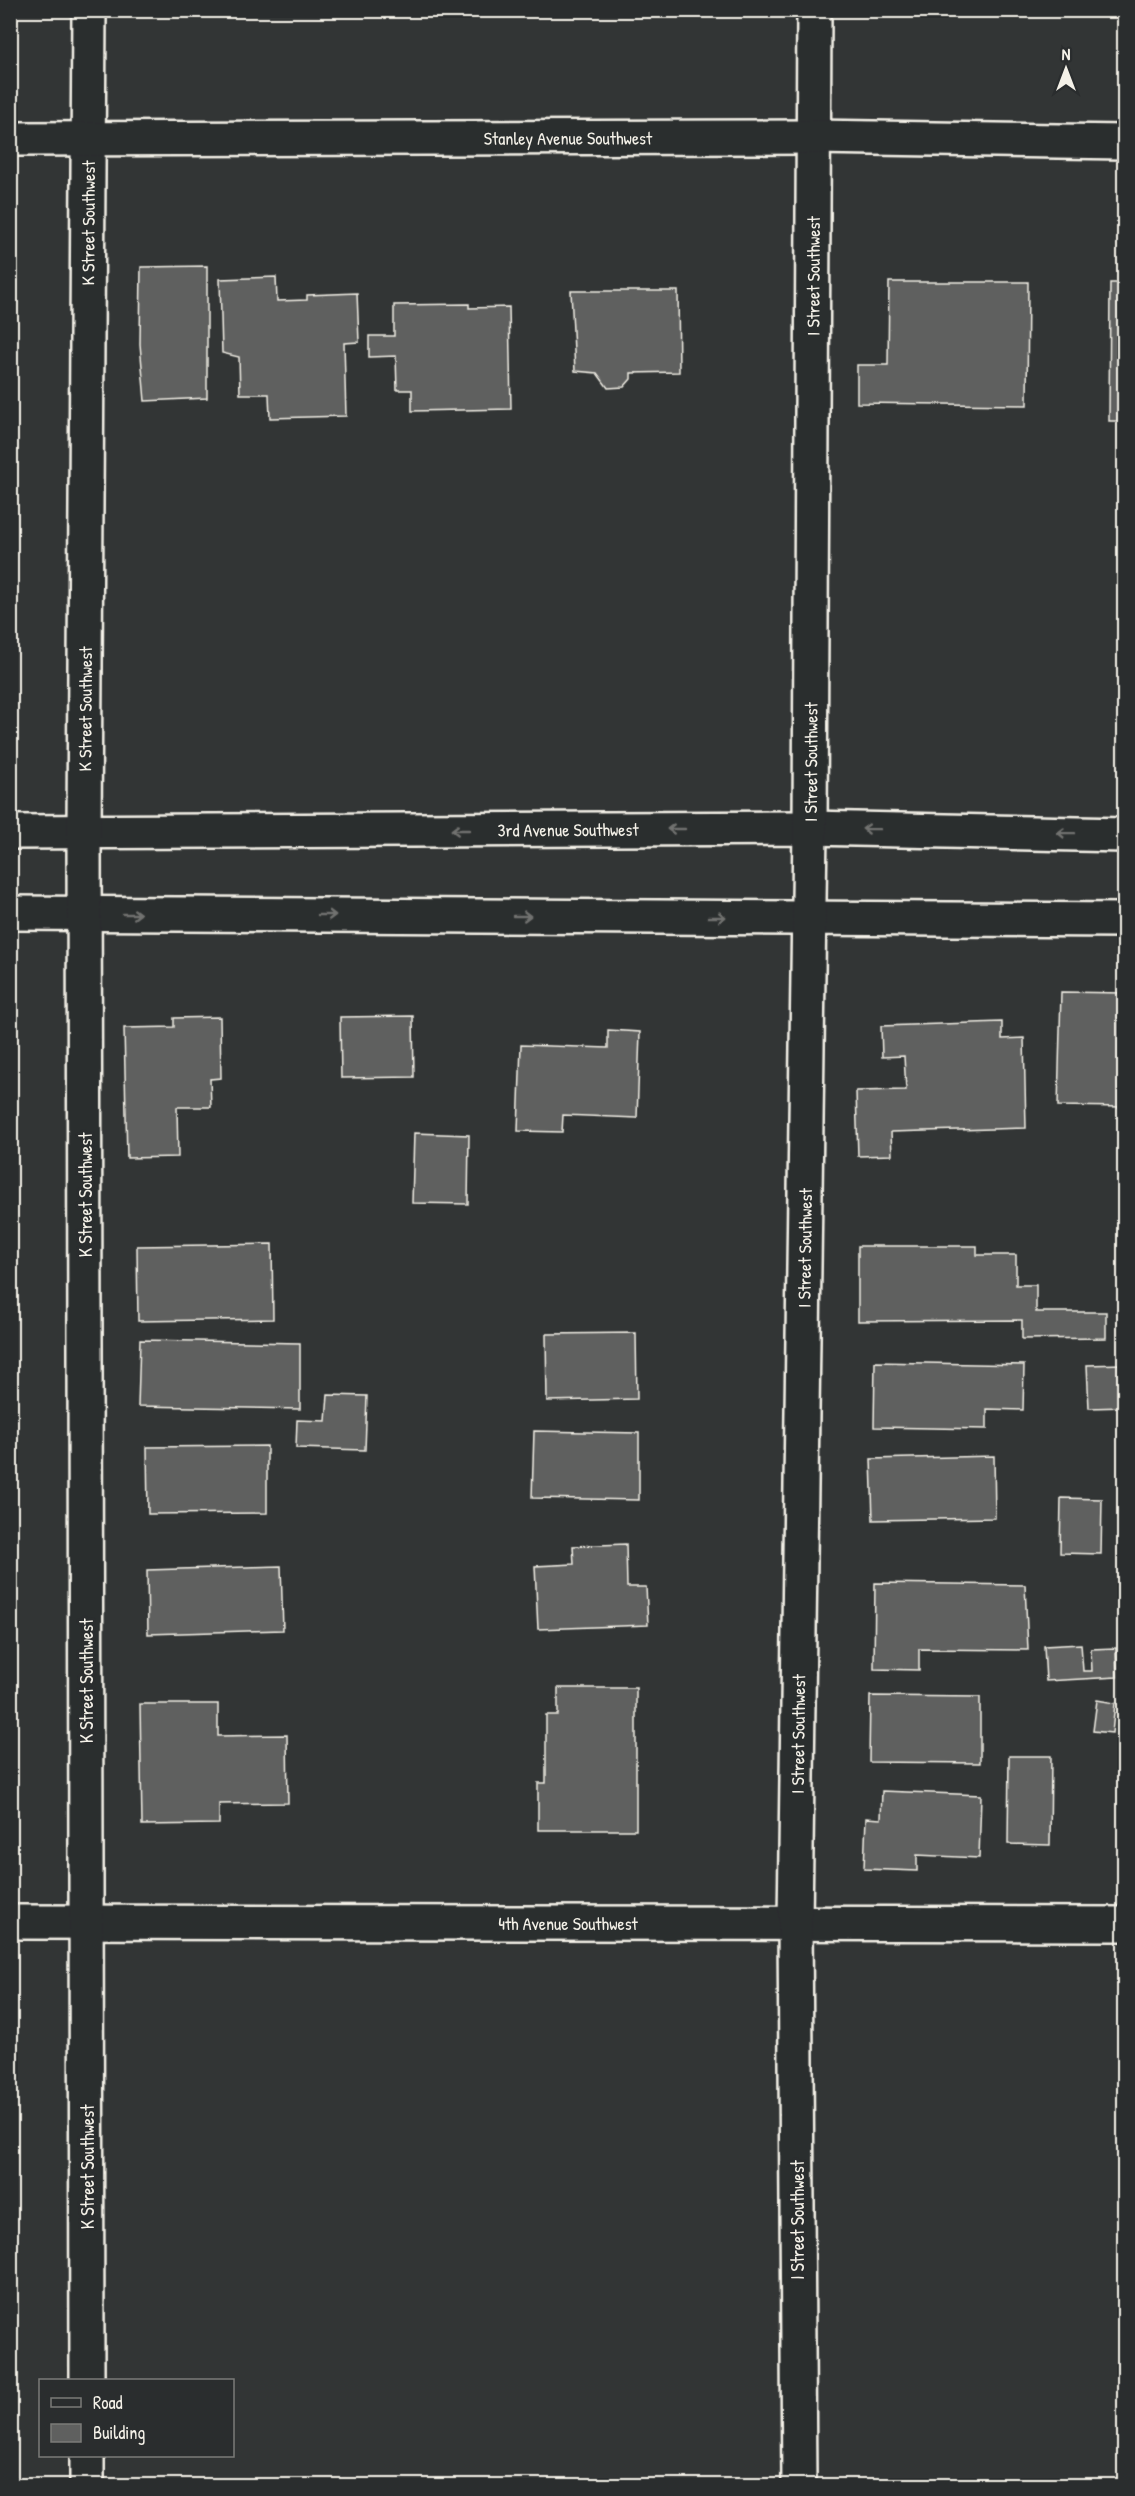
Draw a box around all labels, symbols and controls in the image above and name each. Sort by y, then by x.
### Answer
north arrow [1036,39,1096,99]
text: N [1062,43,1071,65]
street label: Stanley Avenue Southwest [484,125,653,150]
street label: K Street Southwest [75,160,101,285]
street label: I Street Southwest [800,215,825,336]
street label: K Street Southwest [72,646,98,771]
street label: I Street Southwest [798,701,823,822]
street label: 3rd Avenue Southwest [497,816,639,842]
one-way arrow [667,823,687,835]
one-way arrow [862,823,882,835]
one-way arrow [451,824,471,836]
one-way arrow [1057,828,1077,839]
one-way arrow [121,908,141,920]
one-way arrow [316,909,336,921]
one-way arrow [511,910,531,922]
one-way arrow [706,911,726,923]
street label: K Street Southwest [73,1132,98,1257]
street label: I Street Southwest [791,1187,818,1308]
street label: K Street Southwest [74,1618,99,1743]
street label: I Street Southwest [784,1673,811,1794]
street label: 4th Avenue Southwest [498,1910,639,1936]
street label: K Street Southwest [75,2104,100,2229]
street label: I Street Southwest [785,2159,810,2280]
legend [39,2379,234,2457]
text: Road [93,2390,123,2415]
text: Building [93,2420,145,2445]

